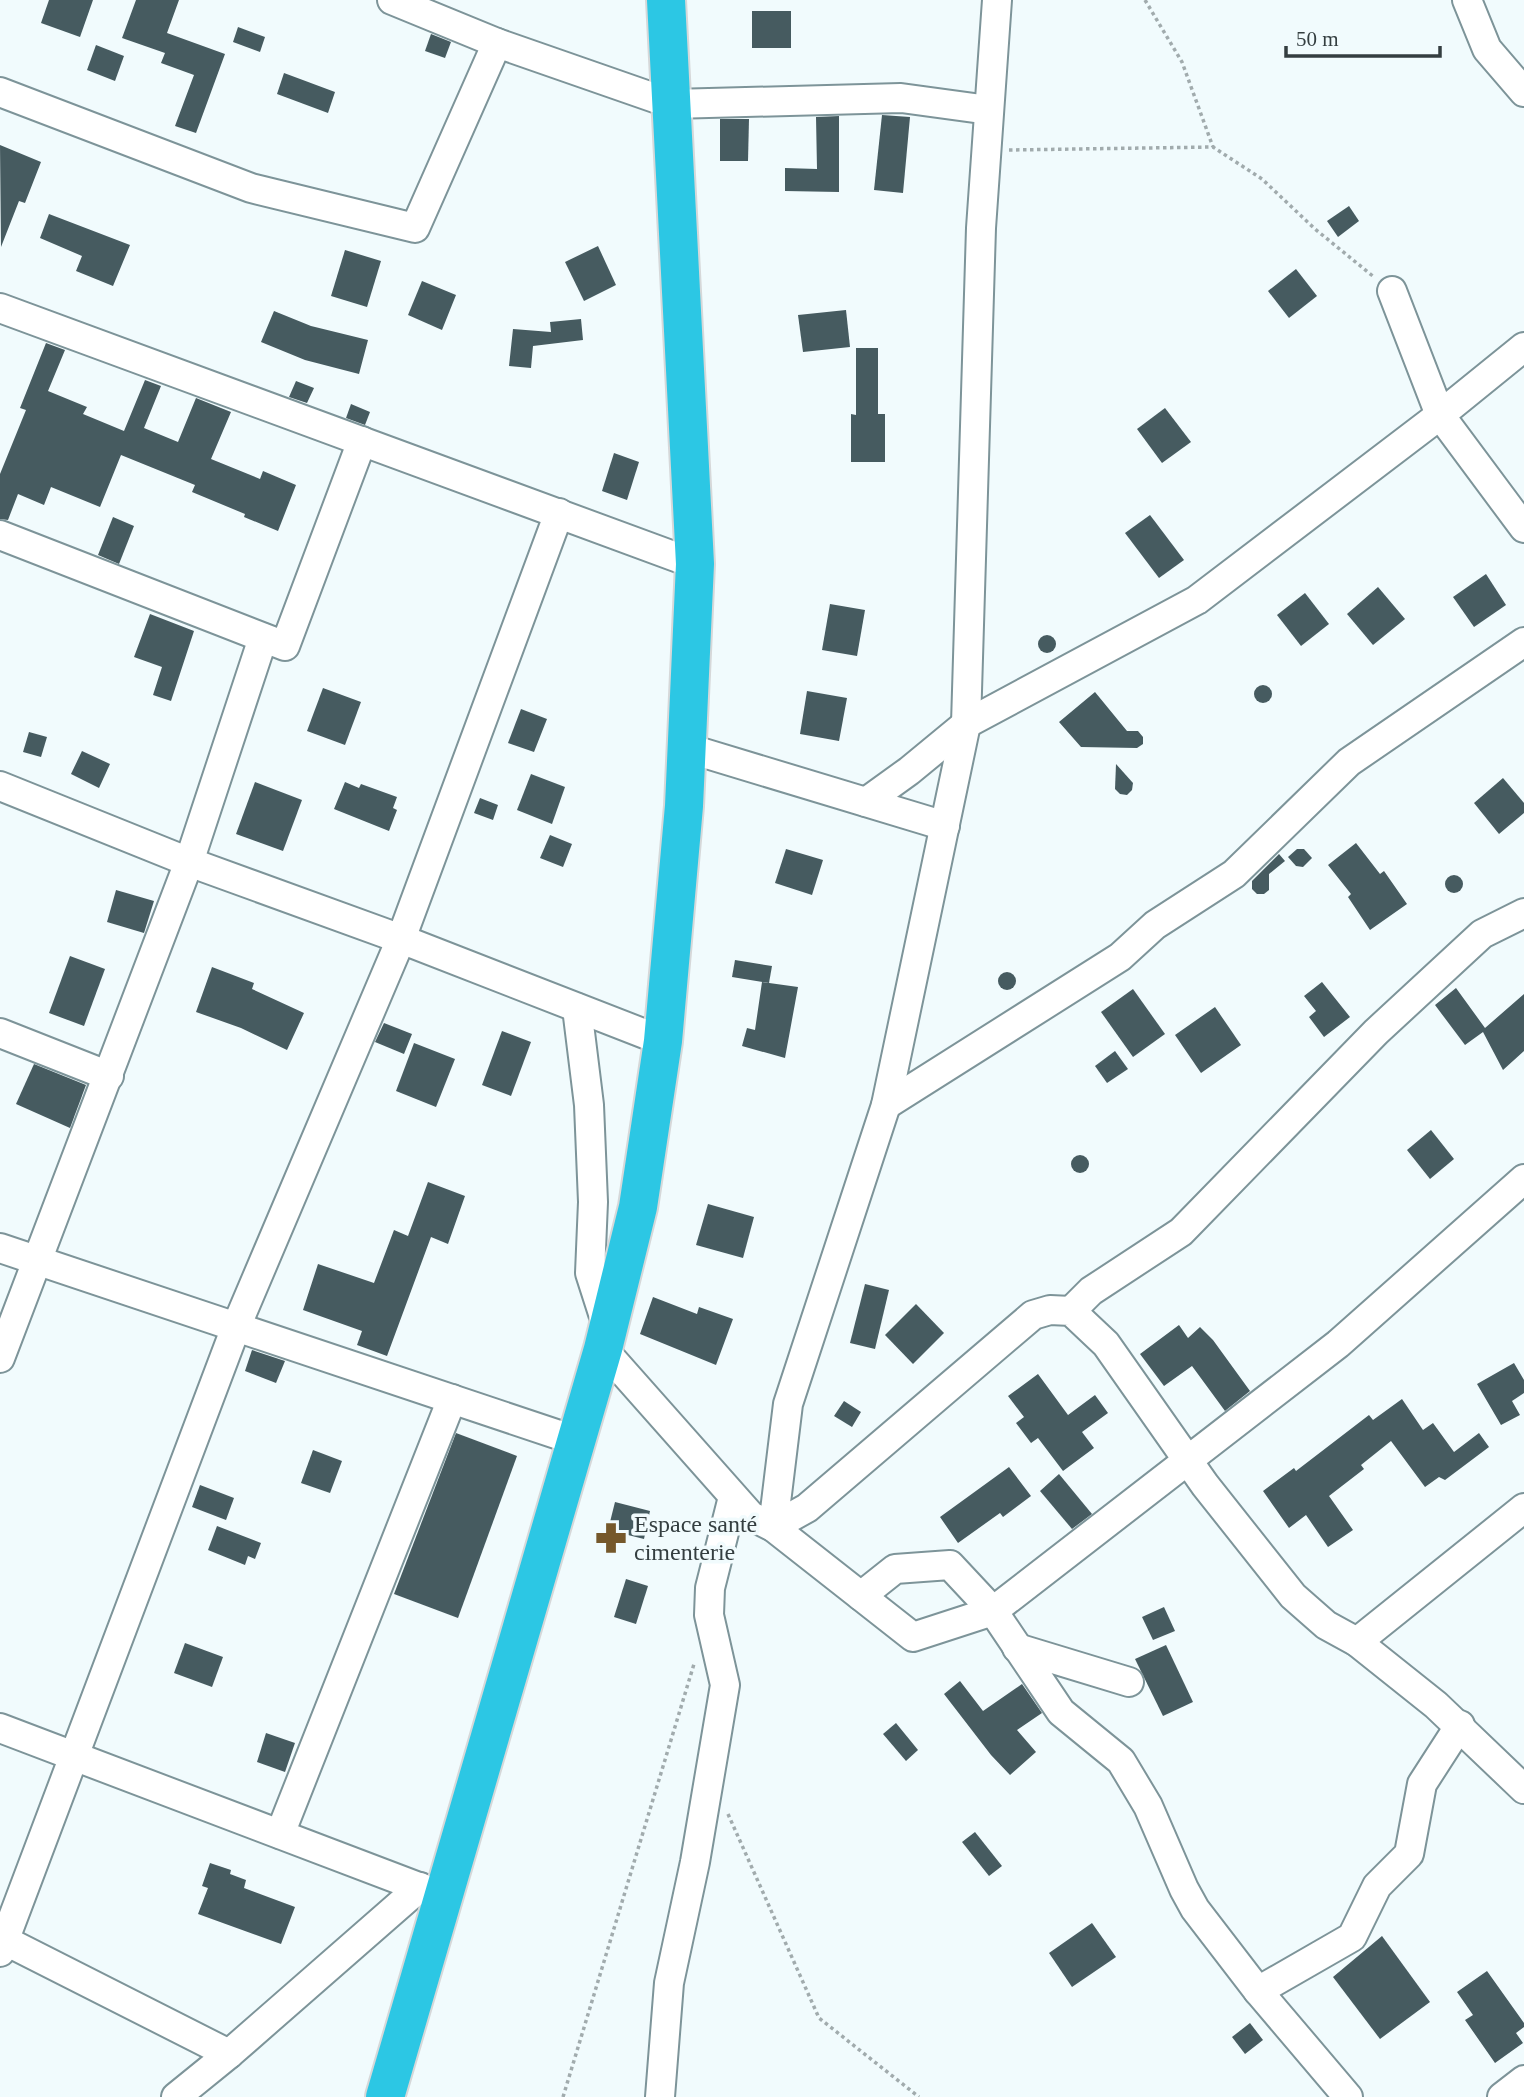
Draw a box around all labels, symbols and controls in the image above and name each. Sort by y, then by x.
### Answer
scale bar [1286,14,1440,58]
text: 50 m [1296,27,1339,51]
place label: Espace santé cimenterie [634,1511,757,1565]
pharmacy icon: Espace santé cimenterie [594,1521,628,1555]

